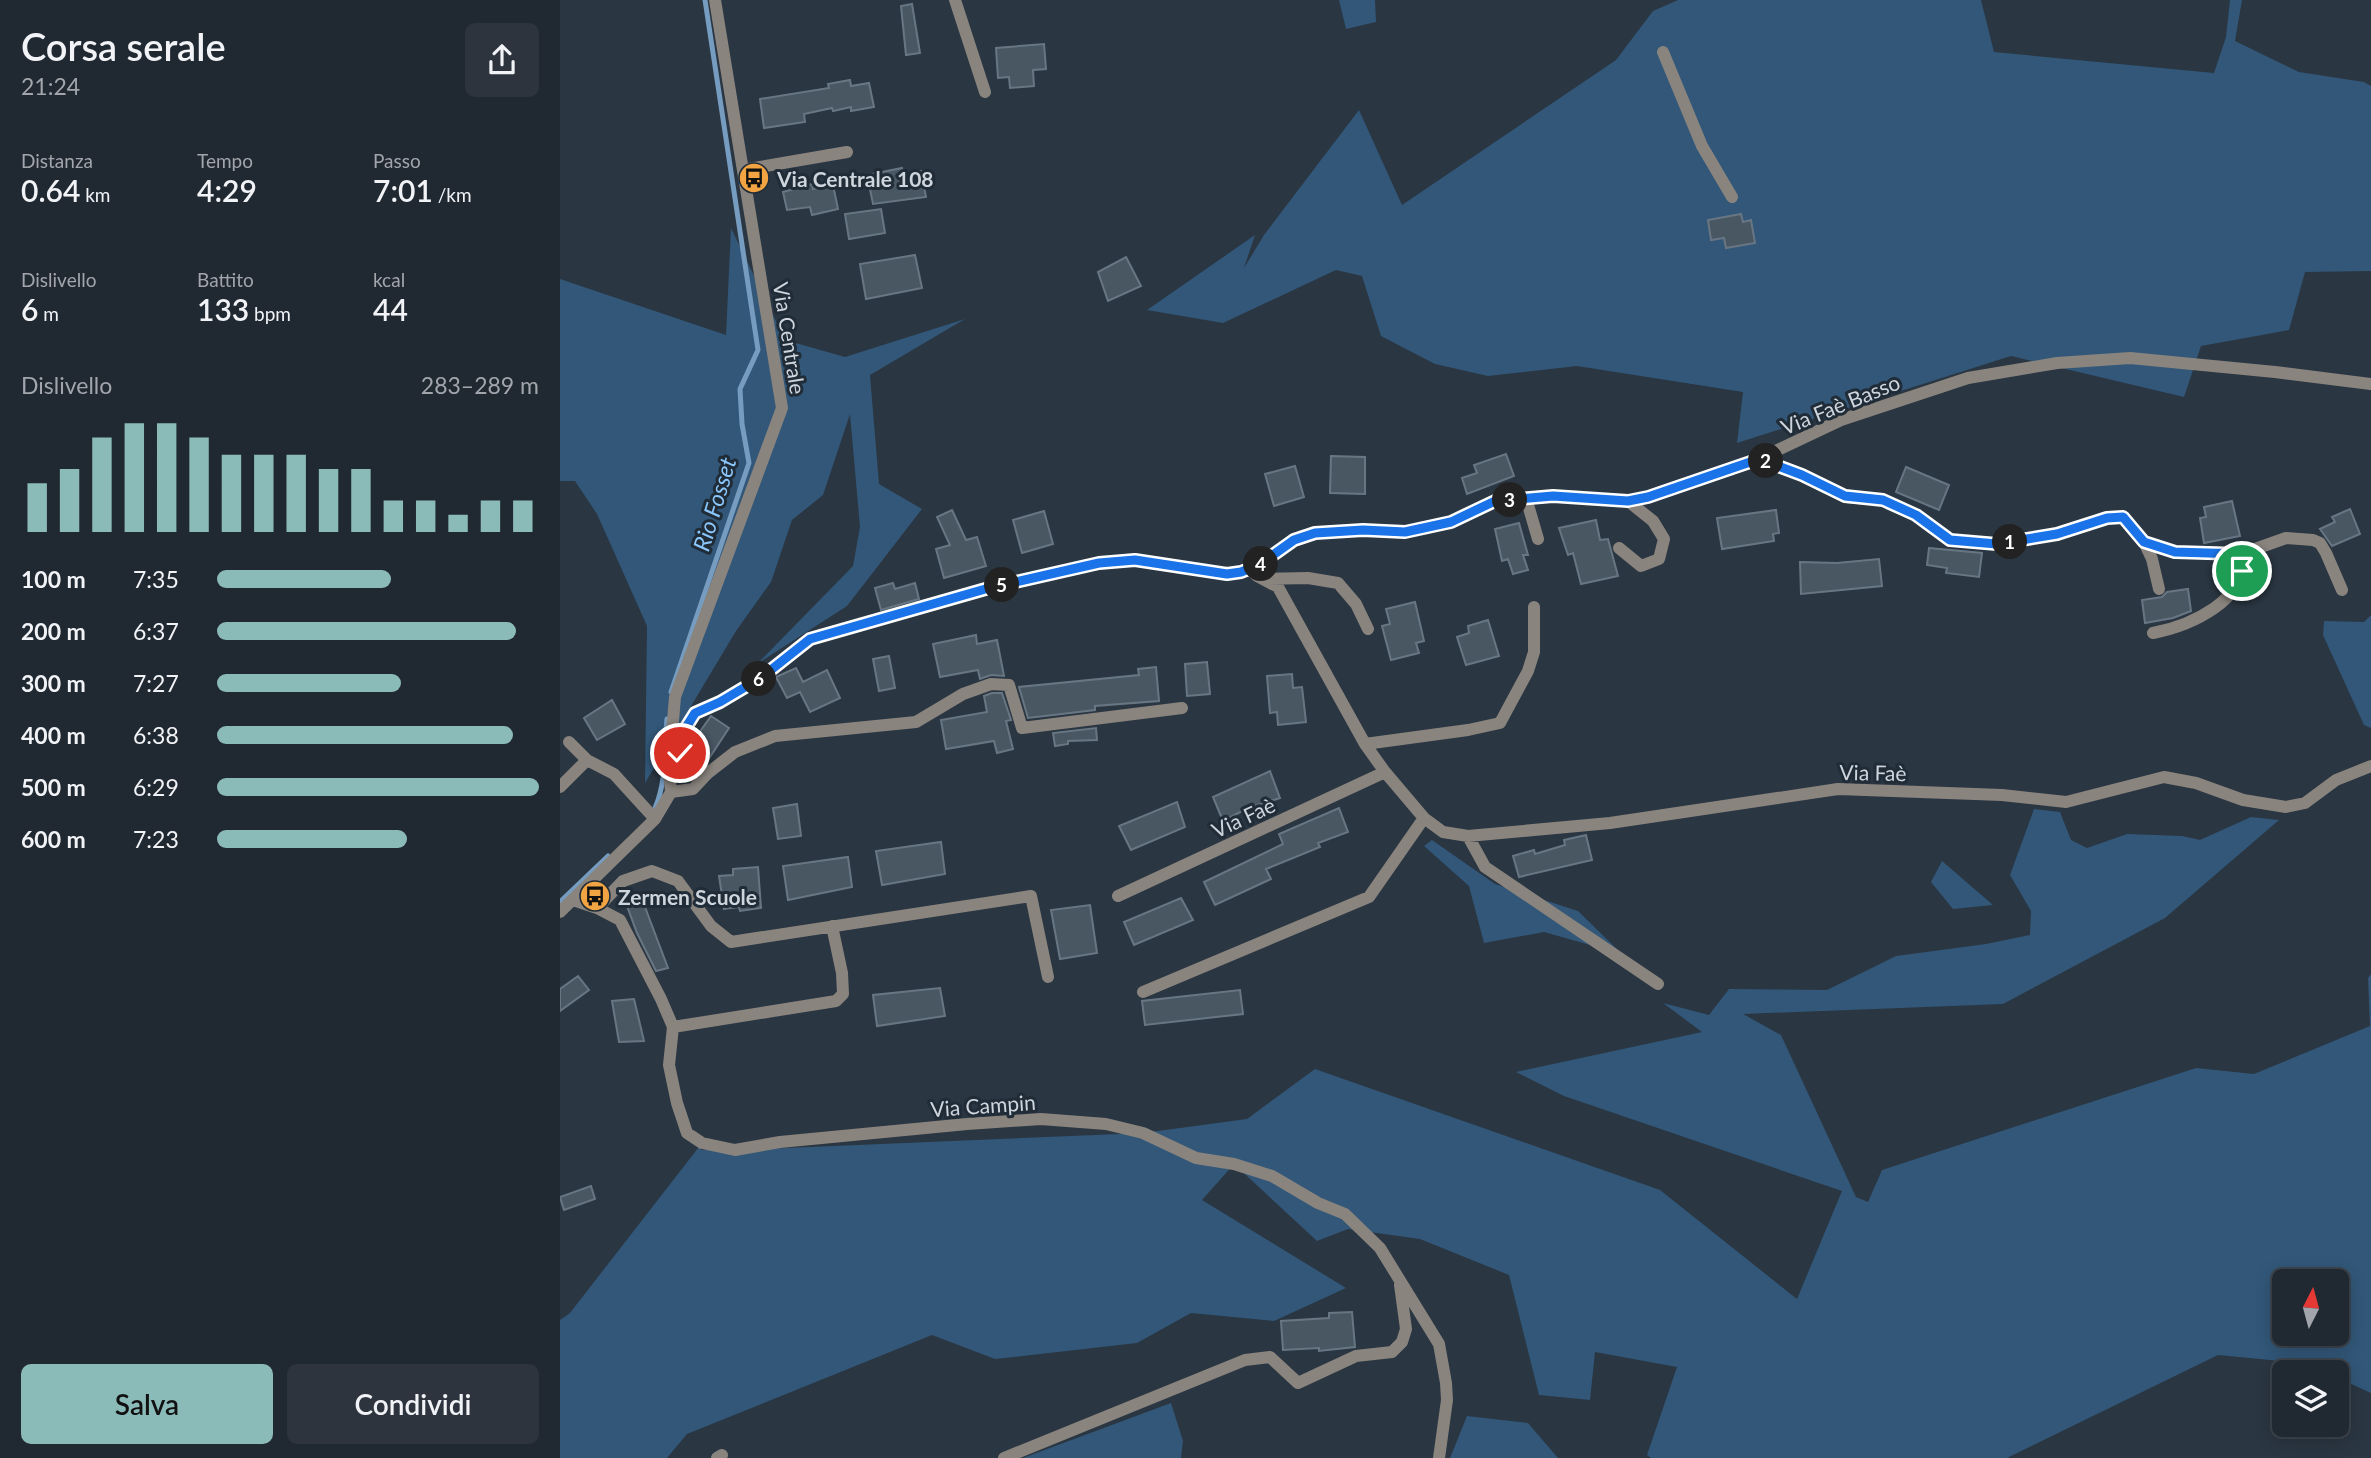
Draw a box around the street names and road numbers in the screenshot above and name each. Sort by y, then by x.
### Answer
street label: Via Centrale [769,280,811,396]
street label: Via Faè Basso [1777,369,1903,439]
street label: Via Faè [1839,759,1907,785]
street label: Via Faè [1207,792,1279,842]
street label: Via Campin [930,1089,1036,1121]

